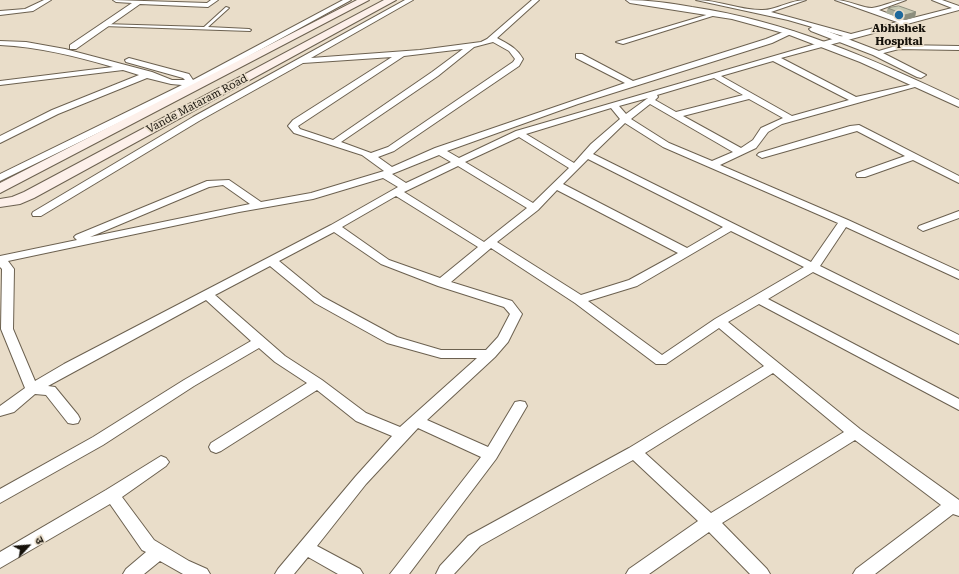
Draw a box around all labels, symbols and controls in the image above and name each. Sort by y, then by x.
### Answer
marker: Abhishek Hospital [893,9,905,21]
place label: Abhishek Hospital [872,22,926,48]
street label: Vande Mataram Road [144,72,250,136]
north arrow [8,526,48,566]
text: उ [32,535,46,546]

